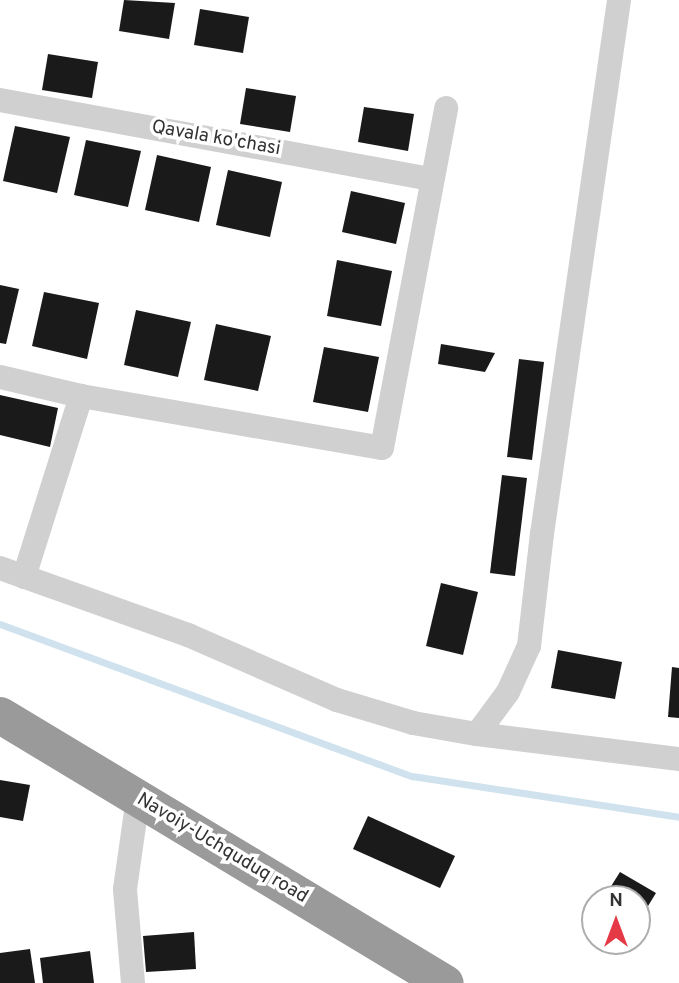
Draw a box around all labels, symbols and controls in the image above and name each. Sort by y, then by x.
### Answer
street label: Qavala ko'chasi [150,116,282,162]
street label: Navoiy-Uchquduq road [132,789,312,909]
north arrow [581,885,651,955]
text: N [609,889,623,913]

